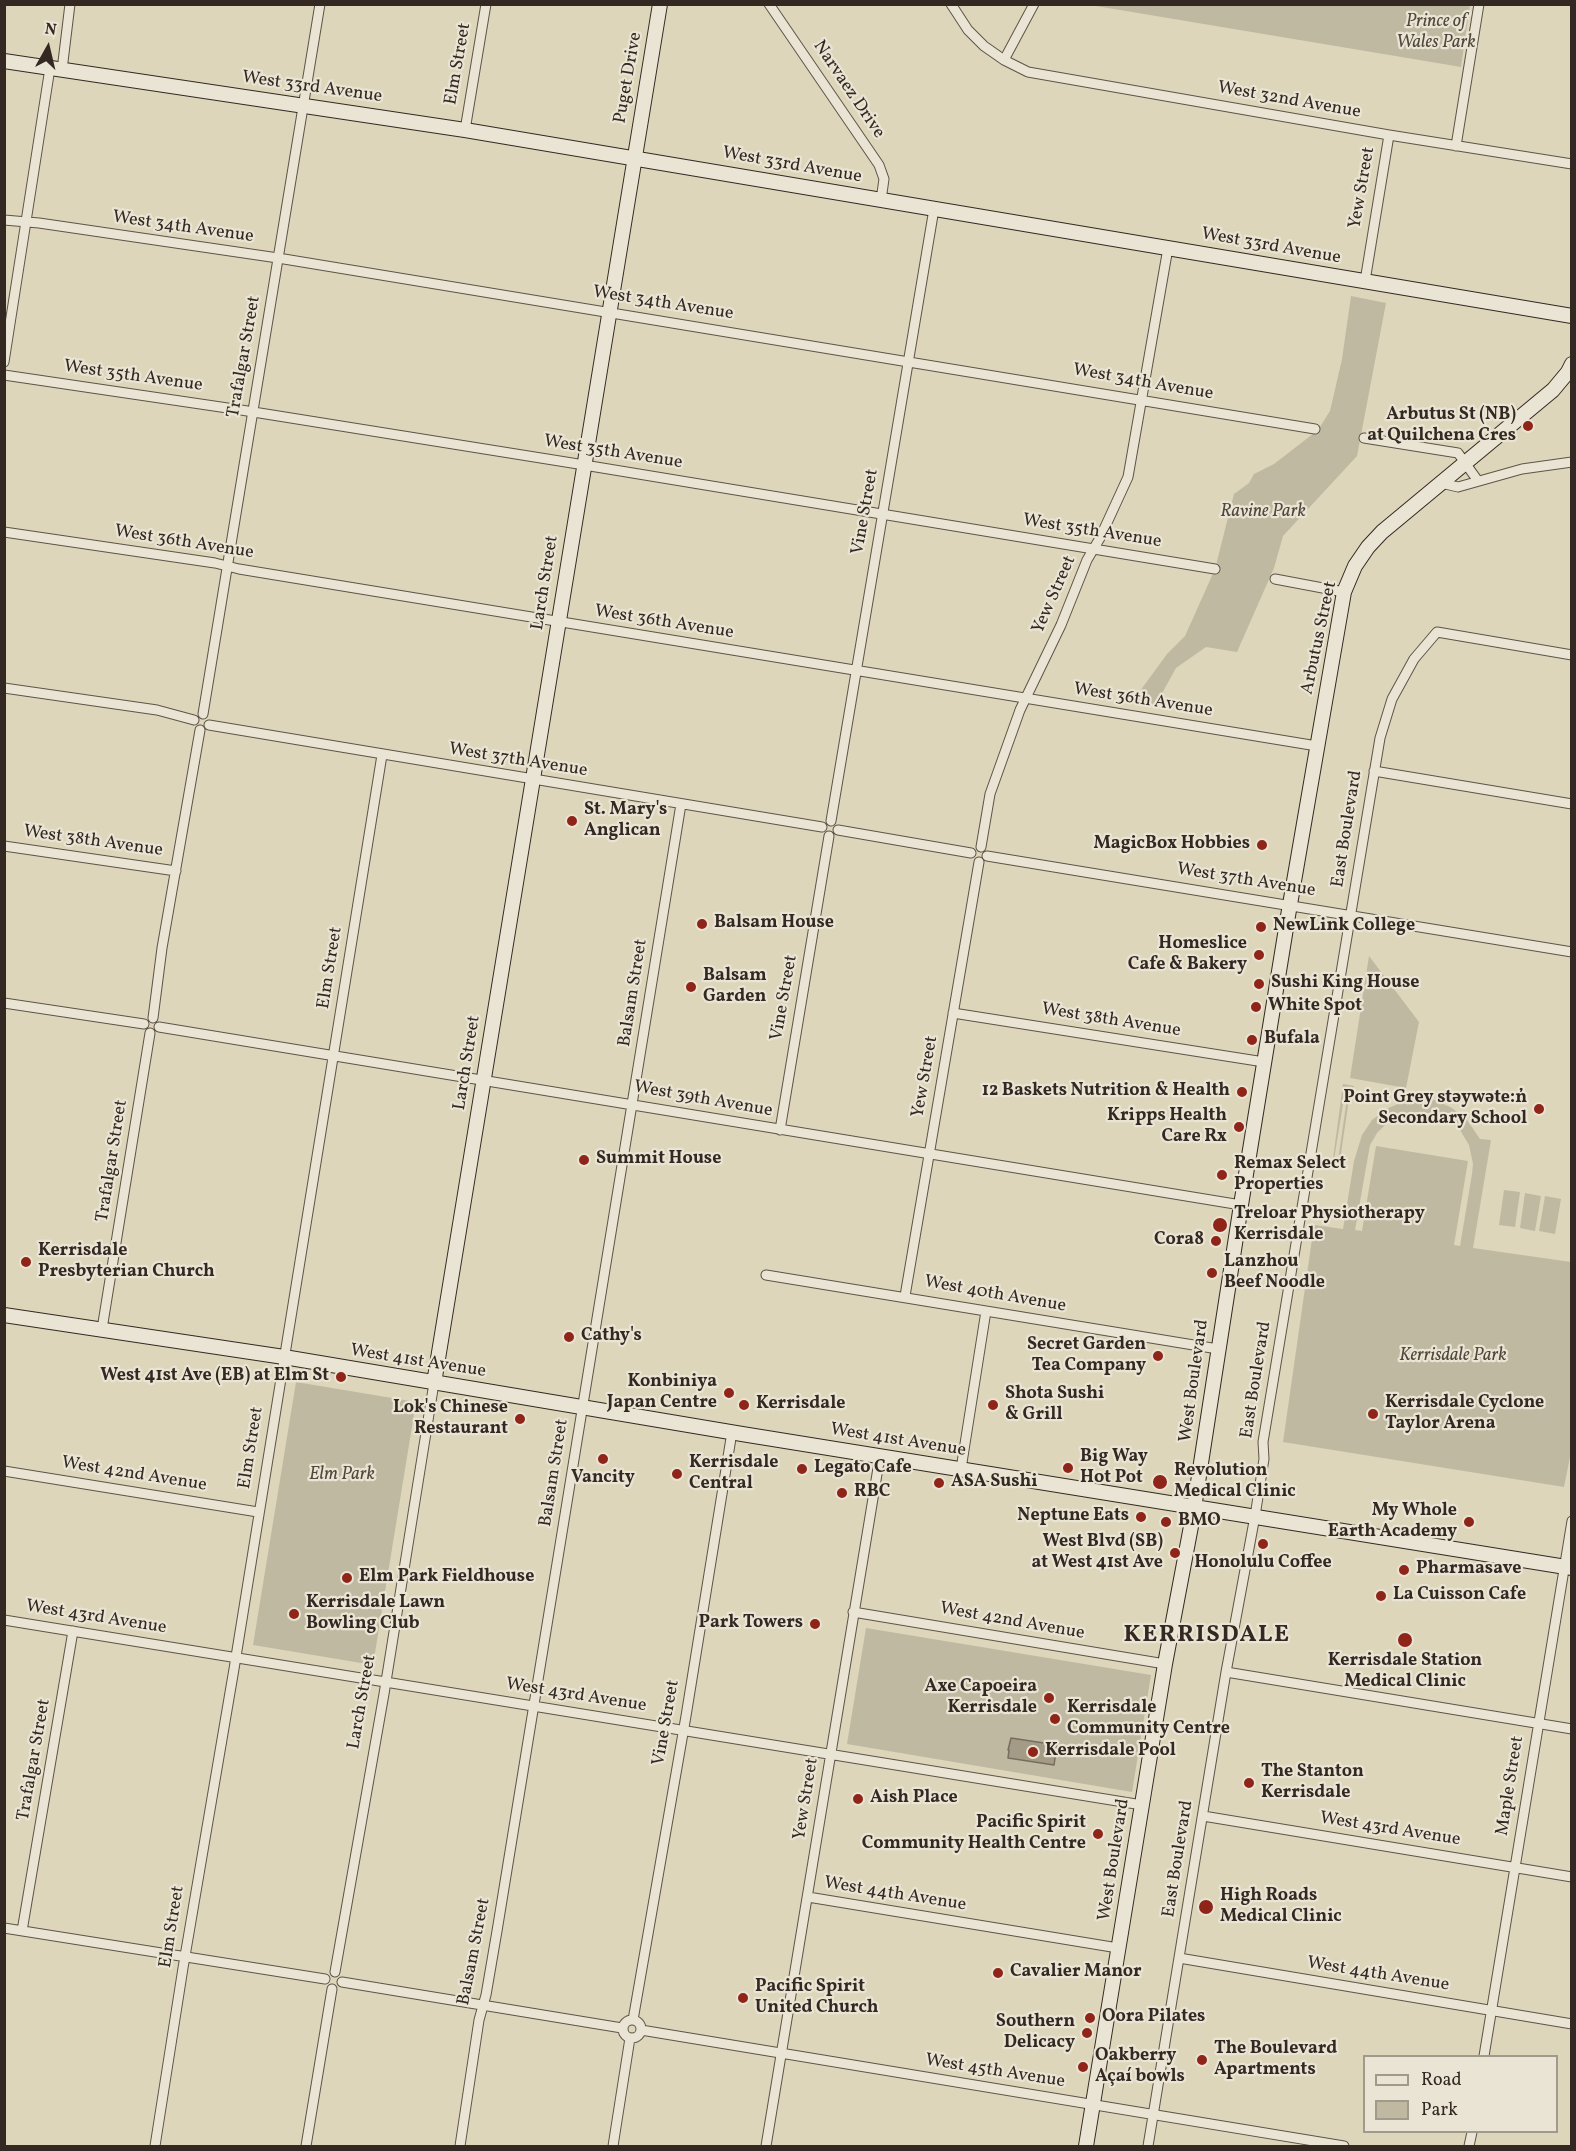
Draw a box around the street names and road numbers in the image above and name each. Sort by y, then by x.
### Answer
street label: Elm Street [441,21,477,107]
street label: Puget Drive [610,31,648,125]
street label: Narvaez Drive [807,37,889,143]
street label: West 33rd Avenue [241,67,383,109]
street label: West 32nd Avenue [1216,78,1362,124]
street label: West 33rd Avenue [721,143,863,189]
street label: Yew Street [1345,145,1381,231]
street label: West 34th Avenue [111,207,255,249]
street label: West 33rd Avenue [1200,224,1342,270]
street label: West 34th Avenue [591,282,735,326]
street label: Trafalgar Street [224,294,266,420]
street label: West 35th Avenue [62,357,204,397]
street label: West 34th Avenue [1071,360,1215,406]
street label: West 35th Avenue [542,431,684,475]
street label: Vine Street [848,467,884,557]
street label: West 35th Avenue [1021,510,1163,554]
street label: West 36th Avenue [113,521,255,565]
street label: Larch Street [528,534,564,632]
street label: Yew Street [1028,553,1082,637]
street label: Arbutus Street [1297,579,1343,697]
street label: West 36th Avenue [593,601,735,645]
street label: West 36th Avenue [1072,679,1214,723]
street label: West 37th Avenue [447,739,589,783]
street label: East Boulevard [1328,769,1368,889]
street label: West 38th Avenue [22,822,164,862]
street label: West 37th Avenue [1175,859,1317,903]
street label: Elm Street [314,925,348,1011]
street label: Balsam Street [615,938,653,1048]
street label: Vine Street [767,953,803,1043]
street label: West 38th Avenue [1040,999,1182,1043]
street label: Larch Street [450,1014,486,1112]
street label: Yew Street [908,1034,944,1120]
street label: West 39th Avenue [632,1077,774,1123]
street label: Trafalgar Street [93,1098,133,1224]
street label: West 40th Avenue [922,1272,1068,1318]
street label: West Boulevard [1176,1318,1214,1444]
street label: East Boulevard [1237,1320,1277,1440]
street label: West 41st Avenue [349,1341,487,1383]
street label: Elm Street [235,1405,269,1491]
street label: Balsam Street [536,1418,574,1528]
street label: West 41st Avenue [829,1420,967,1462]
street label: West 42nd Avenue [60,1453,208,1497]
street label: West 43rd Avenue [24,1596,168,1640]
street label: West 42nd Avenue [938,1599,1086,1645]
street label: Larch Street [344,1653,382,1751]
street label: West 43rd Avenue [504,1674,648,1718]
street label: Vine Street [649,1678,685,1768]
street label: Trafalgar Street [14,1697,56,1823]
street label: Maple Street [1492,1735,1530,1837]
street label: Yew Street [790,1756,824,1842]
street label: West Boulevard [1095,1797,1135,1923]
street label: East Boulevard [1159,1799,1199,1919]
street label: West 43rd Avenue [1318,1808,1462,1852]
street label: West 44th Avenue [822,1873,968,1917]
street label: Elm Street [156,1884,190,1970]
street label: Balsam Street [454,1896,496,2008]
street label: West 44th Avenue [1305,1953,1451,1997]
street label: West 45th Avenue [924,2050,1066,2094]

